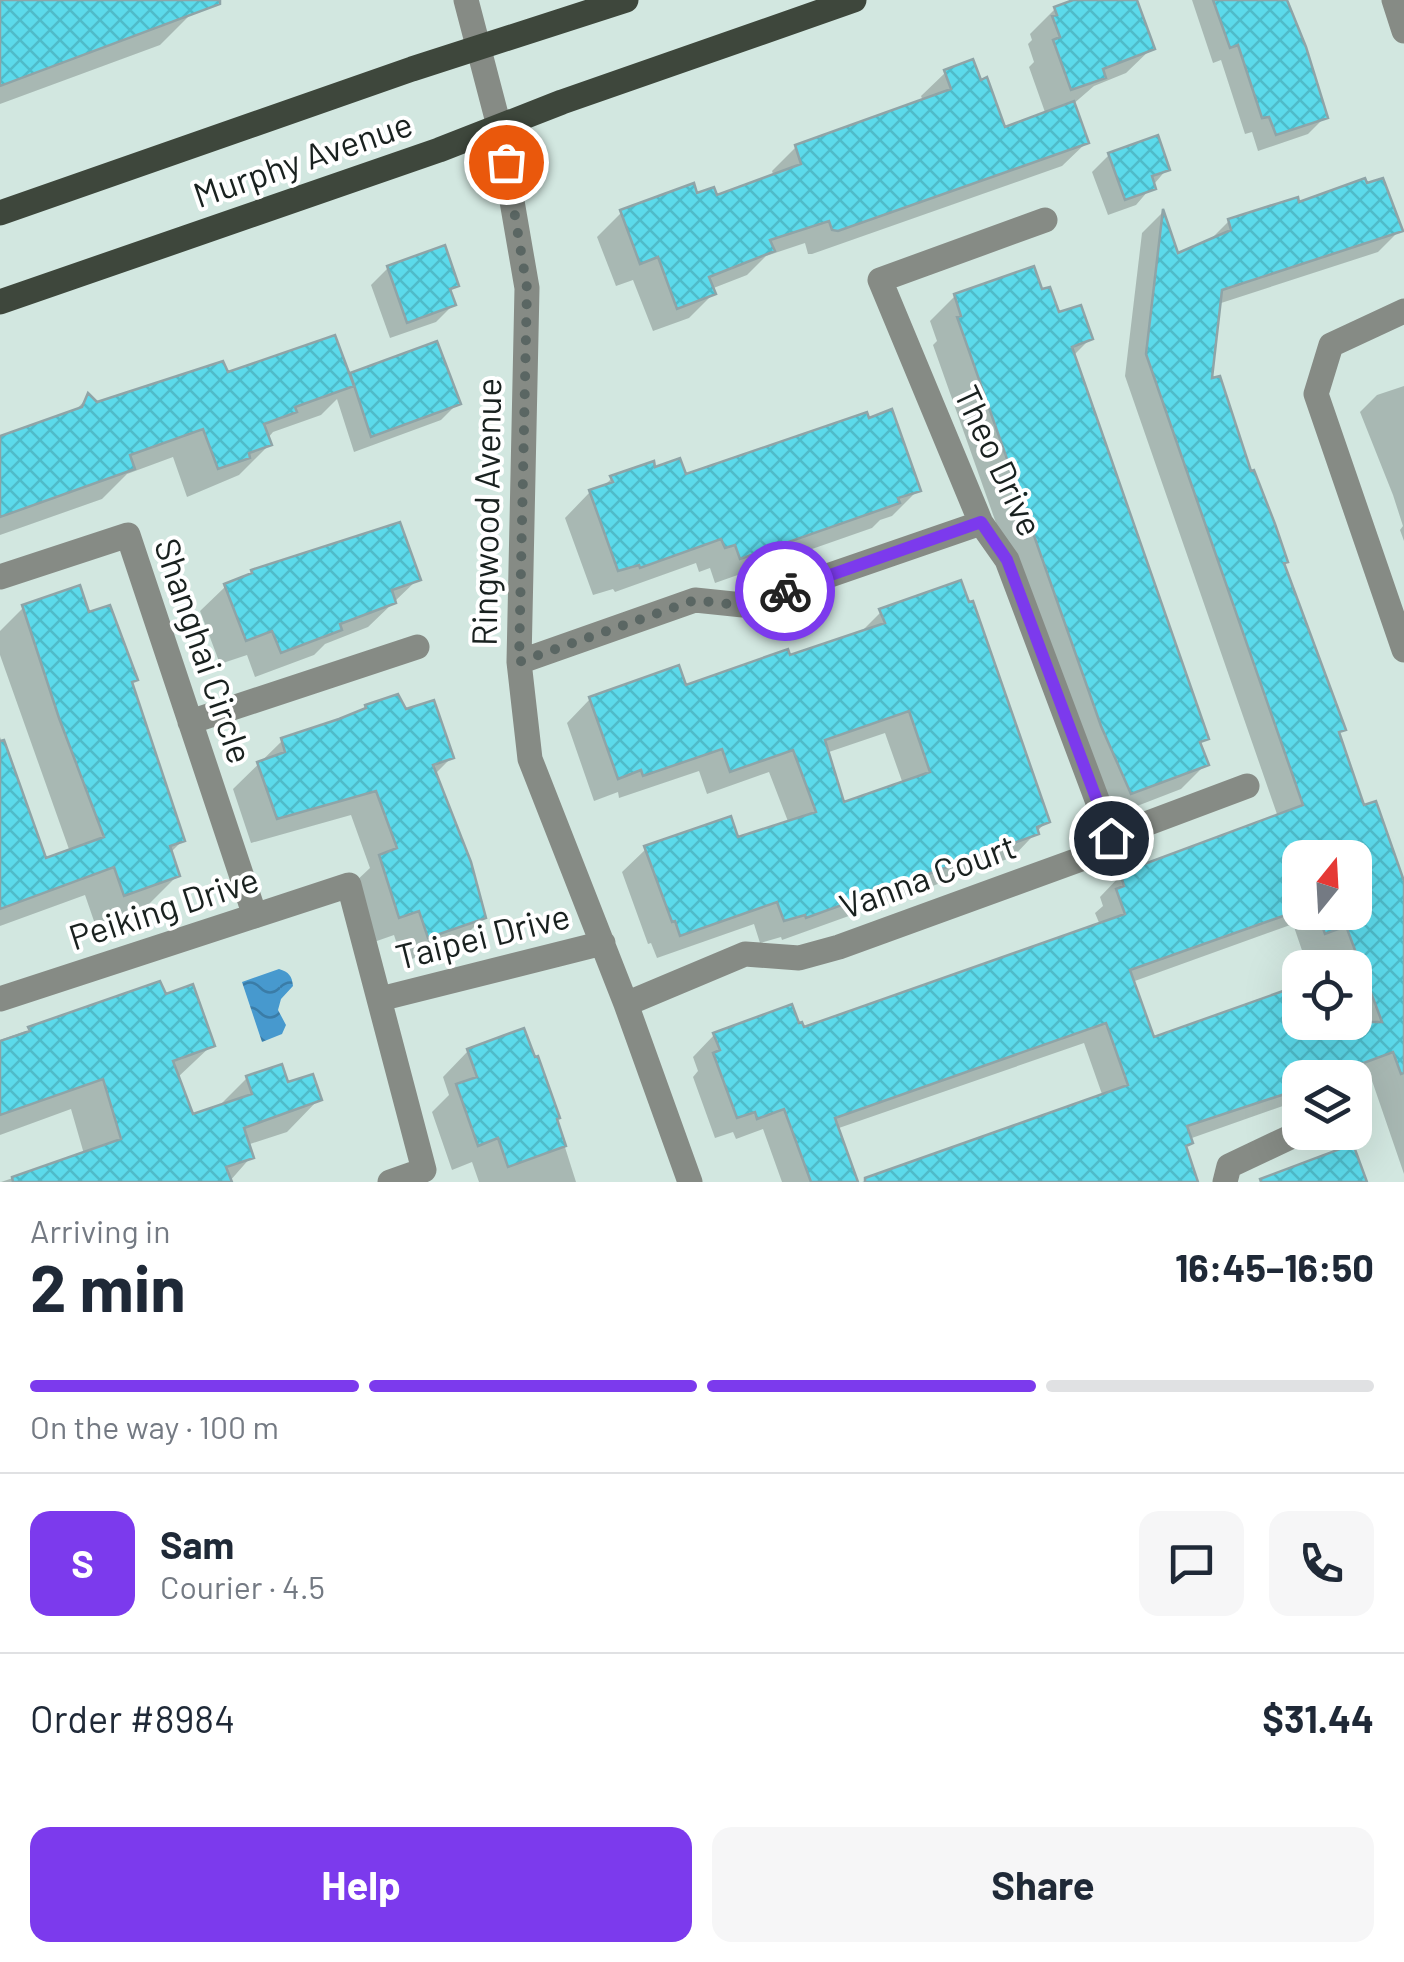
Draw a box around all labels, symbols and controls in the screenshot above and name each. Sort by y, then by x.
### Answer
street label: Murphy Avenue [187,101,417,215]
pin [464,120,549,205]
icon: bag [479,135,534,190]
street label: Ringwood Avenue [462,378,508,646]
street label: Theo Drive [947,378,1053,542]
street label: Shanghai Circle [147,532,263,768]
courier [735,541,835,641]
icon: bike [758,564,813,619]
pin [1069,796,1154,881]
icon: home [1084,811,1139,866]
street label: Vanna Court [833,824,1021,926]
north arrow [1282,840,1372,930]
map controls [1282,840,1372,1150]
street label: Peiking Drive [63,857,263,957]
street label: Taipei Drive [391,893,574,977]
button: locate [1282,950,1372,1040]
button: layers [1282,1060,1372,1150]
text: Arriving in [30,1211,170,1249]
text: 16:45–16:50 [1175,1244,1374,1290]
text: 2 min [30,1247,186,1325]
text: On the way · 100 m [30,1407,279,1445]
button: chat [1139,1511,1244,1616]
button: phone [1269,1511,1374,1616]
text: Sam [160,1521,234,1567]
text: S [71,1540,94,1586]
text: Courier · 4.5 [160,1567,325,1605]
text: Order #8984 [30,1695,235,1741]
text: $31.44 [1262,1695,1374,1741]
button: Help [30,1827,692,1942]
button: Share [712,1827,1374,1942]

